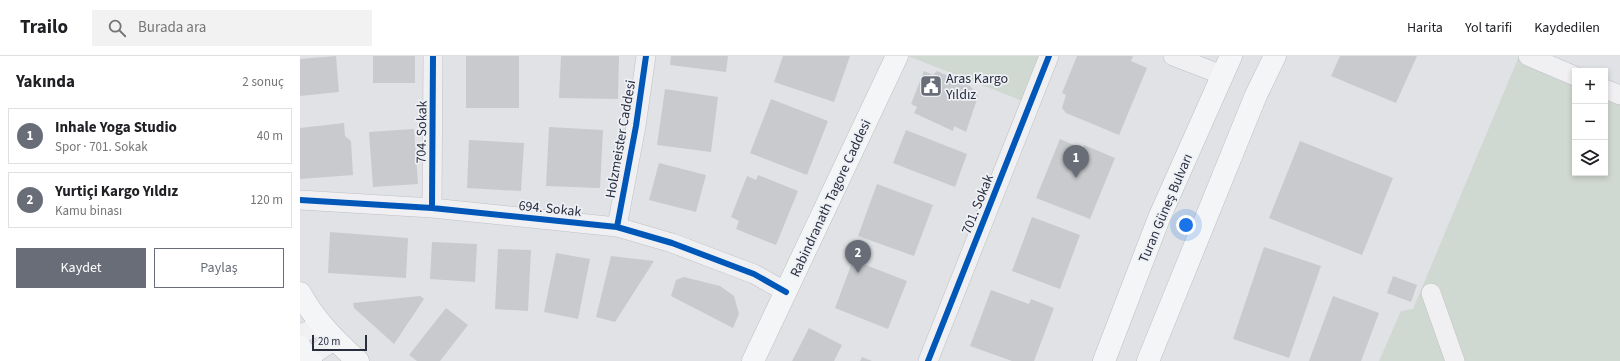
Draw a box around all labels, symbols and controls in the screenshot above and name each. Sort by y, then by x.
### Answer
search box [92,10,372,46]
text: Trailo [20,14,68,41]
icon: search [106,17,128,39]
text: Burada ara [138,17,206,38]
text: Harita [1407,18,1443,38]
text: Yol tarifi [1465,18,1512,38]
text: Kaydedilen [1534,18,1600,38]
map controls [1572,68,1608,176]
button: + [1572,68,1608,104]
place label: Aras Kargo Yıldız [945,69,1008,105]
text: Yakında [16,70,75,94]
text: 2 sonuç [242,73,284,91]
public building icon: Aras Kargo Yıldız [918,73,944,99]
street label: Holzmeister Caddesi [601,78,641,200]
street label: 704. Sokak [411,100,433,164]
button: − [1572,104,1608,140]
street label: Rabindranath Tagore Caddesi [785,116,876,281]
text: Inhale Yoga Studio [55,117,177,138]
text: 1 [27,127,33,145]
text: 40 m [257,127,283,145]
text: Spor · 701. Sokak [55,138,148,156]
button: layers [1572,140,1608,176]
pin: 1 [1063,145,1089,178]
street label: Turan Güneş Bulvarı [1134,151,1198,266]
street label: 701. Sokak [957,171,999,237]
text: Yurtiçi Kargo Yıldız [55,181,178,202]
text: 2 [27,191,33,209]
text: 120 m [250,191,283,209]
street label: 694. Sokak [518,196,582,222]
text: Kamu binası [55,202,122,220]
your location [1176,215,1196,235]
pin: 2 [845,240,871,273]
button: Kaydet [16,248,146,288]
button: Paylaş [154,248,284,288]
scale bar [312,333,367,352]
text: 20 m [318,334,340,349]

